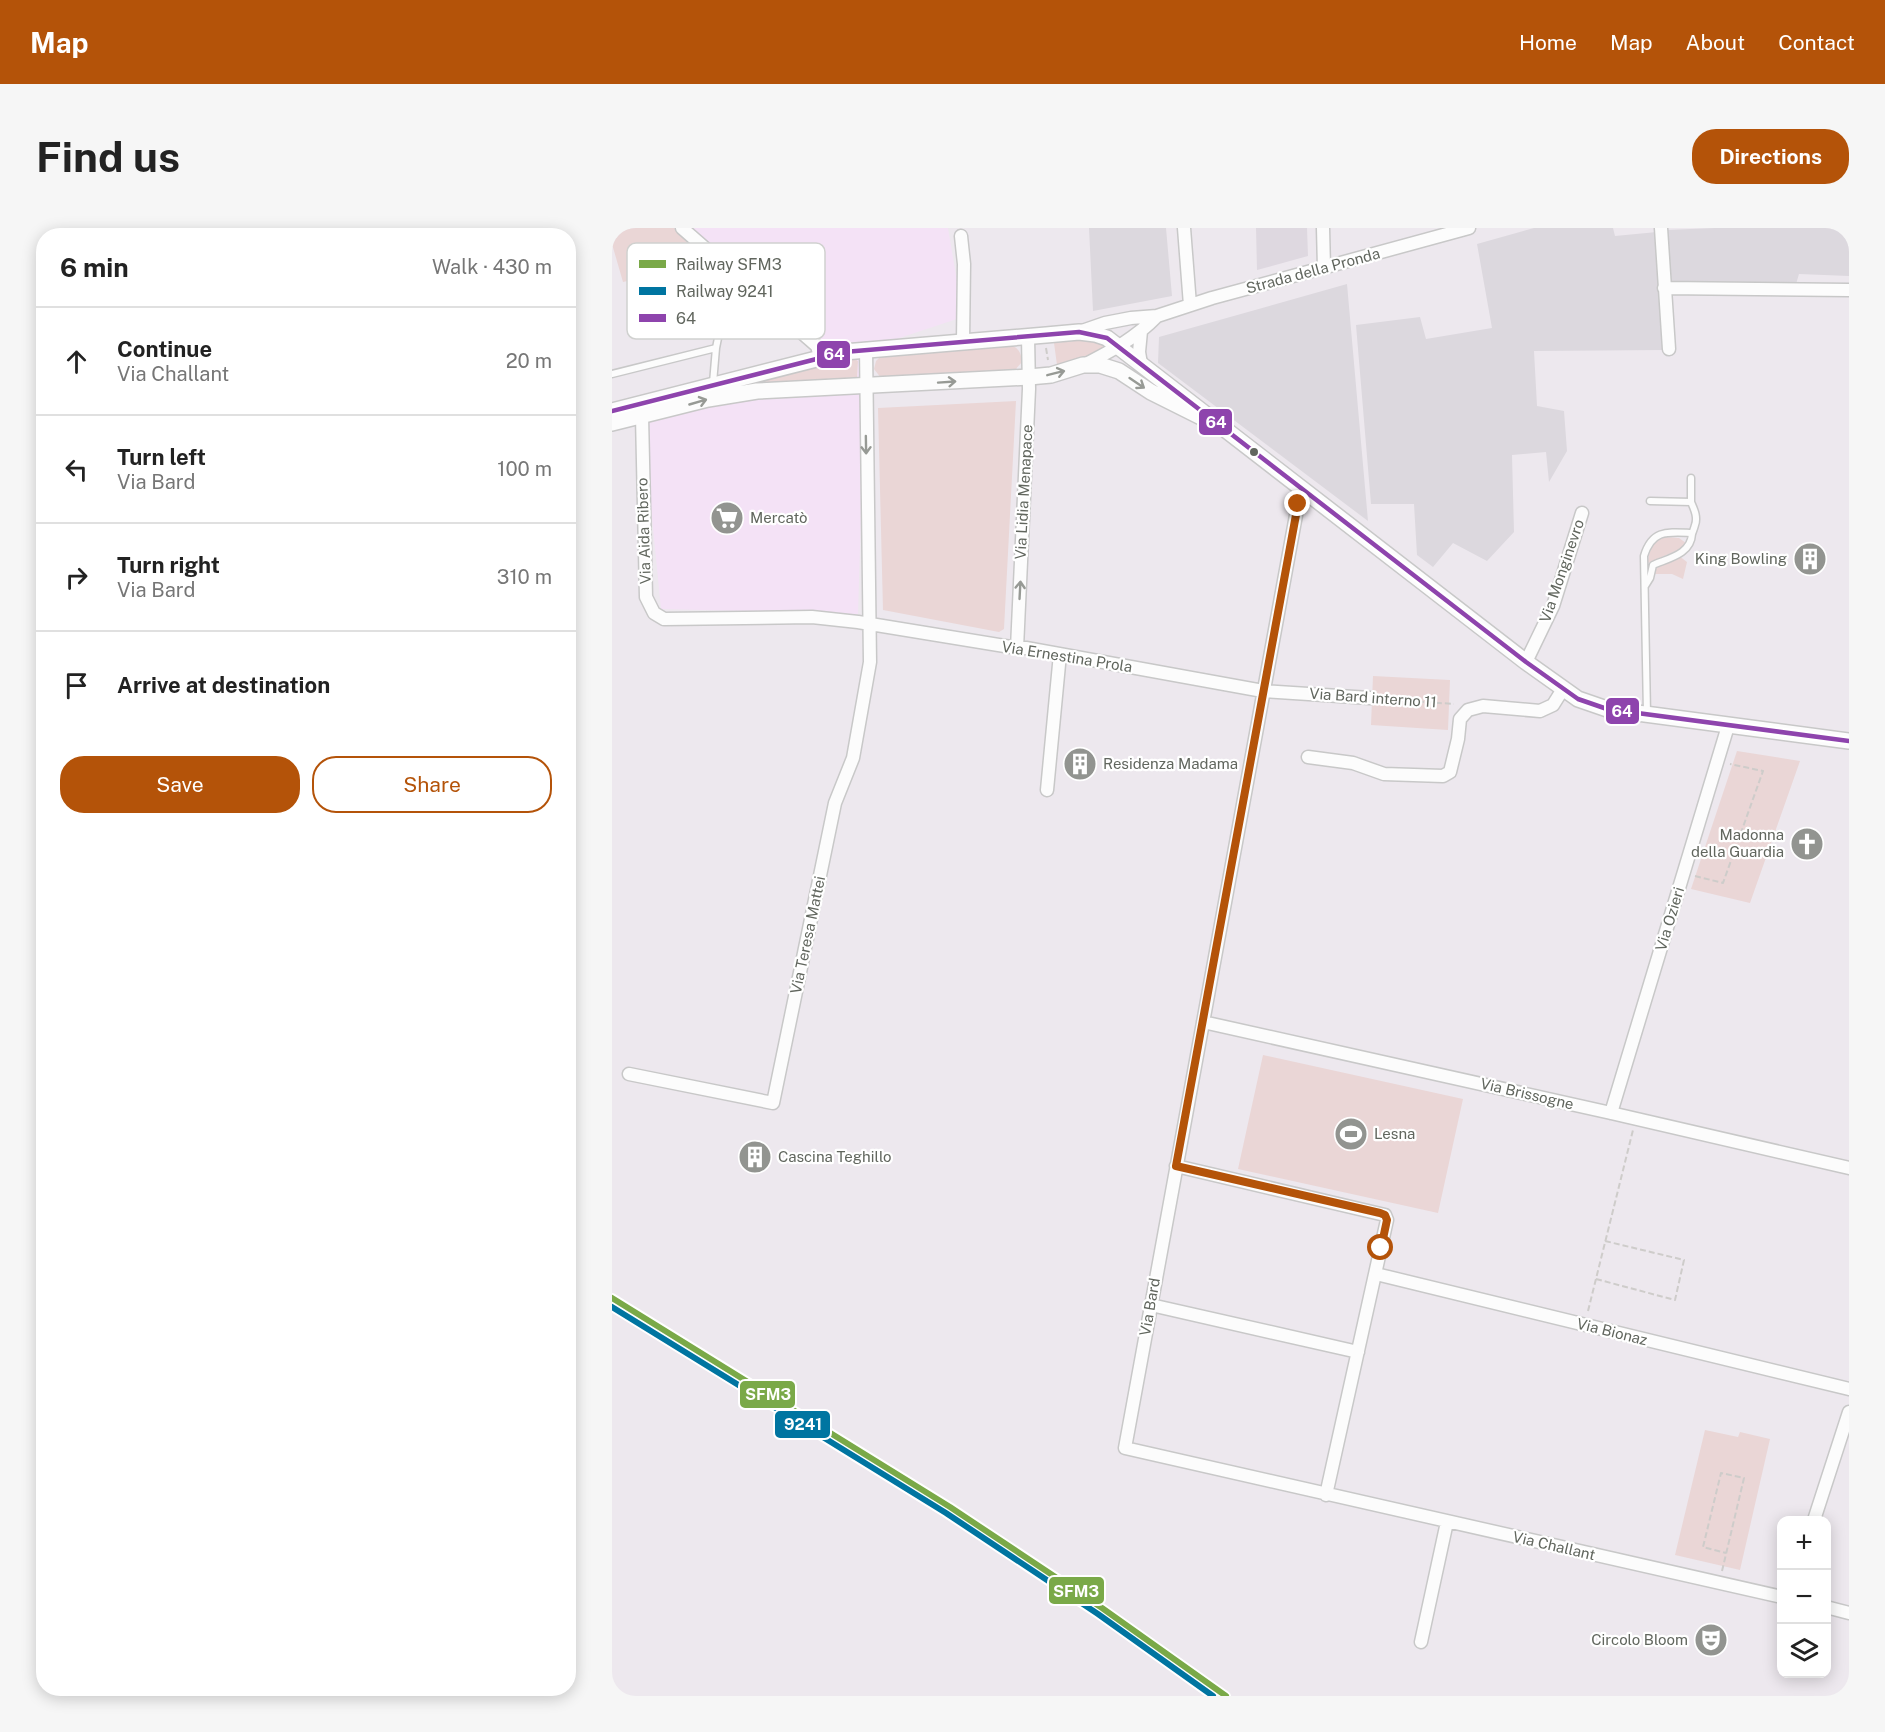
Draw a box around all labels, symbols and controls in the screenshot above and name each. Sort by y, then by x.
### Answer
text: Map [30,26,89,59]
text: Home [1519,30,1577,55]
text: Map [1610,30,1653,55]
text: About [1686,30,1745,55]
text: Contact [1778,30,1855,55]
button: Directions [1692,129,1849,184]
text: Find us [36,132,180,181]
legend [627,243,825,339]
street label: Strada della Pronda [1244,244,1382,297]
text: 6 min [60,252,129,283]
text: Walk · 430 m [432,255,552,279]
text: Railway SFM3 [676,255,782,274]
text: Railway 9241 [676,282,773,301]
text: 64 [676,309,696,328]
text: Continue [117,336,212,362]
line badge: 64 [816,340,851,369]
icon: ahead [60,345,93,378]
text: 64 [823,345,845,364]
text: 20 m [506,349,552,373]
text: Via Challant [117,362,229,386]
one-way arrow [1047,366,1066,378]
one-way arrow [937,376,957,387]
one-way arrow [1128,377,1145,389]
one-way arrow [689,396,708,407]
line badge: 64 [1198,408,1233,436]
text: 64 [1205,413,1227,432]
street label: Via Lidia Menapace [1011,424,1036,560]
one-way arrow [860,435,872,455]
text: Turn left [117,444,206,470]
unlabelled marker [1248,446,1260,458]
icon: left [60,453,93,486]
text: 100 m [497,457,552,481]
text: Via Bard [117,470,195,494]
street label: Via Aida Ribero [633,477,654,585]
route end [1284,490,1310,516]
supermarket icon: Mercatò [709,500,745,536]
place label: Mercatò [750,509,808,526]
street label: Via Monginevro [1536,517,1587,625]
building icon: King Bowling [1792,541,1828,577]
place label: King Bowling [1695,550,1787,567]
text: Turn right [117,552,220,578]
icon: right [60,561,93,594]
text: 310 m [497,565,552,589]
text: Via Bard [117,578,195,602]
one-way arrow [1014,580,1025,600]
street label: Via Ernestina Prola [1001,638,1134,675]
icon: arrive [60,669,93,702]
text: Arrive at destination [117,672,330,698]
street label: Via Bard interno 11 [1309,685,1437,710]
line badge: 64 [1605,697,1640,725]
text: 64 [1611,702,1633,721]
building icon: Residenza Madama [1062,746,1098,782]
place label: Residenza Madama [1103,755,1238,772]
button: Save [60,756,300,813]
button: Share [312,756,552,813]
place label: Madonna della Guardia [1691,826,1784,860]
church icon: Madonna della Guardia [1789,826,1825,862]
street label: Via Teresa Mattei [787,874,828,995]
street label: Via Ozieri [1652,885,1687,953]
street label: Via Brissogne [1479,1074,1576,1113]
sports icon: Lesna [1333,1116,1369,1152]
place label: Lesna [1374,1125,1415,1142]
building icon: Cascina Teghillo [737,1139,773,1175]
place label: Cascina Teghillo [778,1148,892,1165]
route start [1367,1234,1393,1260]
street label: Via Bard [1136,1276,1163,1337]
street label: Via Bionaz [1575,1315,1649,1348]
line badge: SFM3 [739,1380,796,1409]
text: SFM3 [745,1385,791,1404]
line badge: 9241 [774,1410,831,1439]
text: 9241 [784,1415,822,1434]
map controls [1777,1516,1831,1678]
button: + [1777,1516,1831,1570]
street label: Via Challant [1511,1528,1597,1563]
button: − [1777,1570,1831,1624]
line badge: SFM3 [1048,1576,1105,1605]
text: SFM3 [1053,1582,1099,1601]
theatre icon: Circolo Bloom [1693,1622,1729,1658]
button: layers [1777,1624,1831,1678]
place label: Circolo Bloom [1591,1631,1688,1648]

